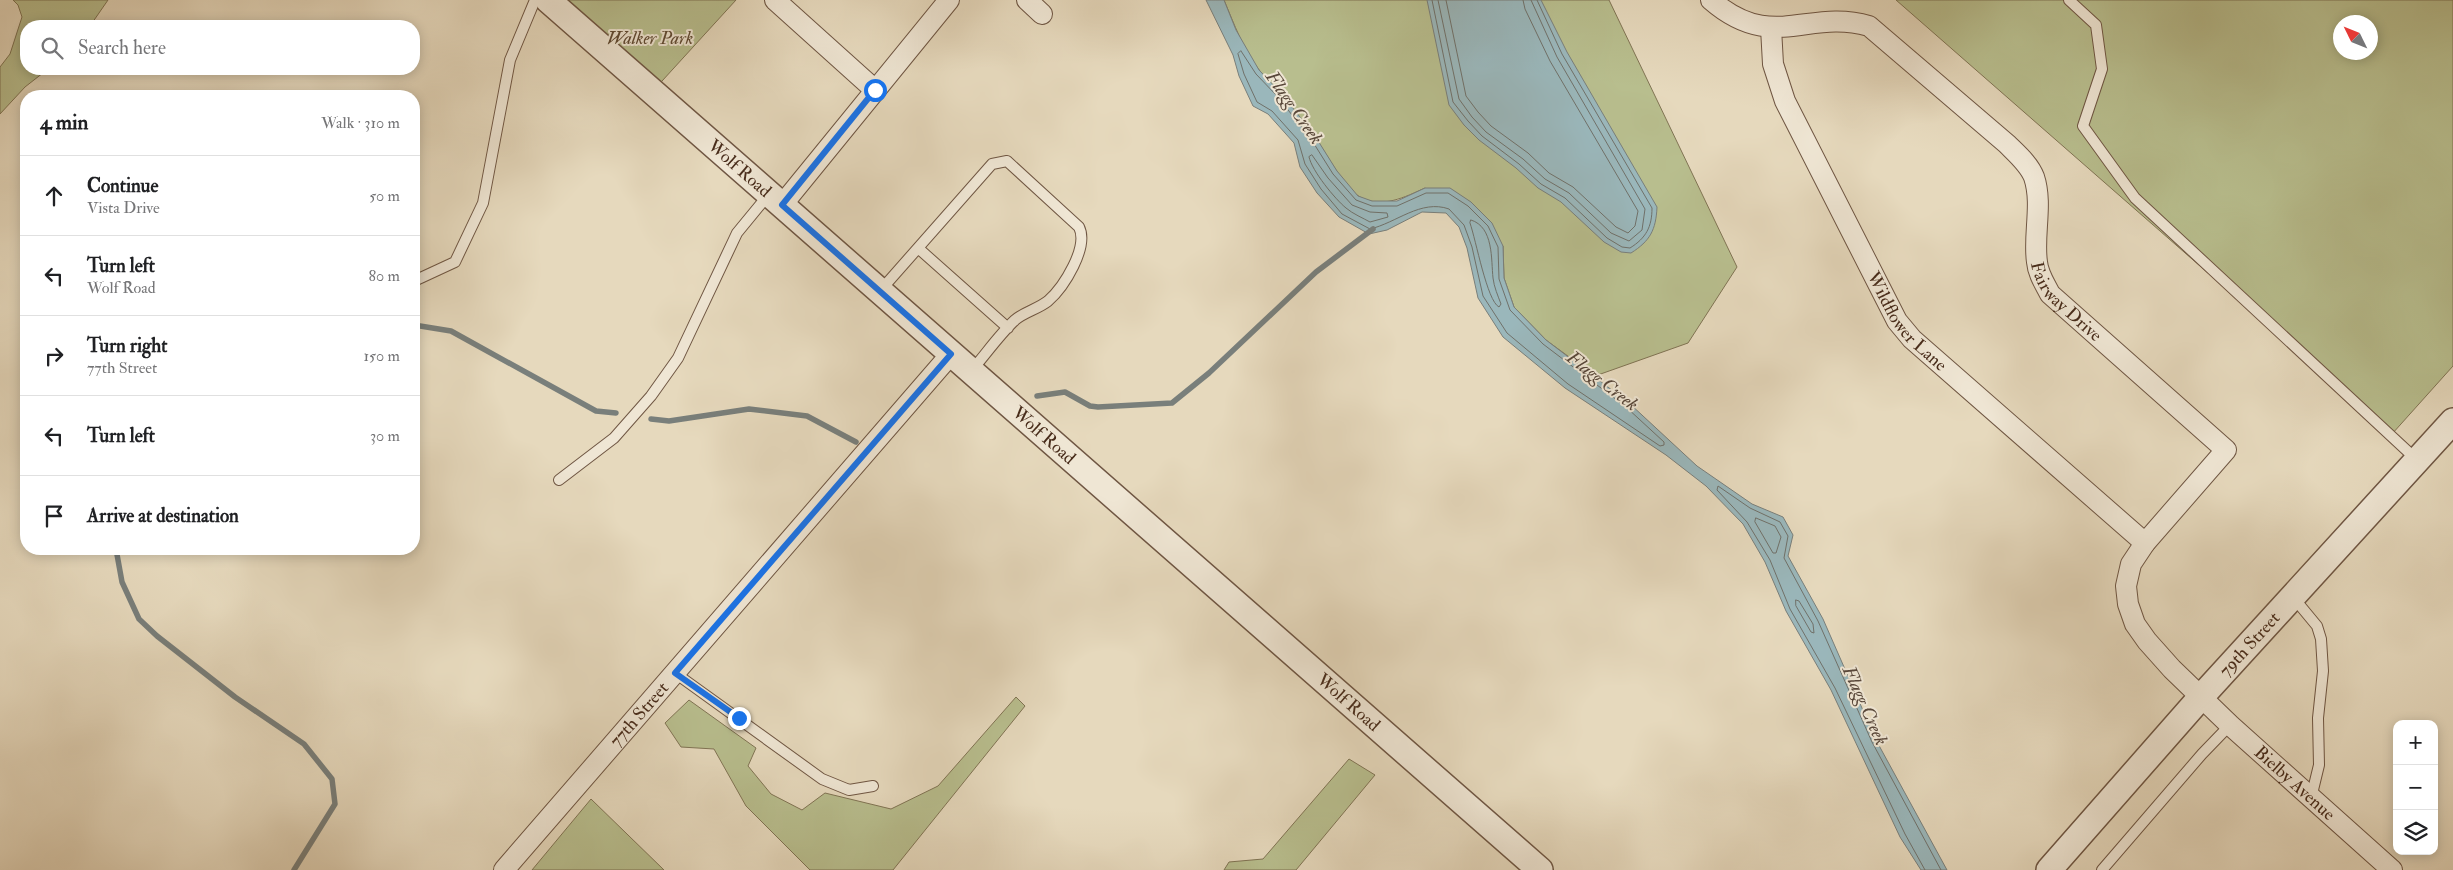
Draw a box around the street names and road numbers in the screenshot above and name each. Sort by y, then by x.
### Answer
street label: Wolf Road [702,134,776,203]
street label: Fairway Drive [2025,259,2107,347]
street label: Wildflower Lane [1861,267,1952,377]
street label: Wolf Road [1007,401,1081,470]
street label: 79th Street [2214,607,2285,682]
street label: Wolf Road [1311,668,1385,737]
street label: 77th Street [605,677,674,752]
street label: Bielby Avenue [2249,741,2340,826]

